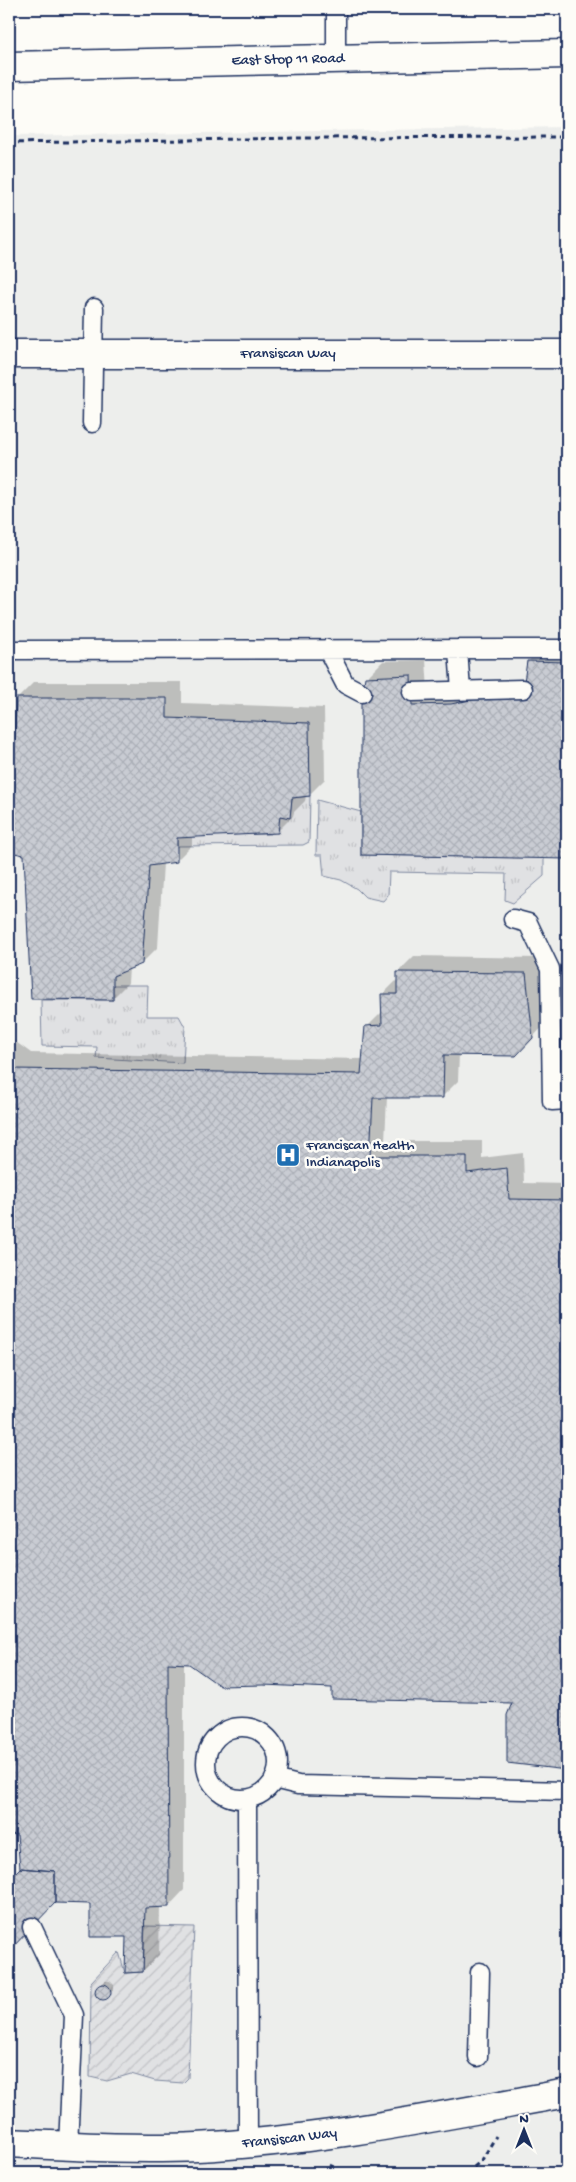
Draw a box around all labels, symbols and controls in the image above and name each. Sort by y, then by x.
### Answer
street label: East Stop 11 Road [231,50,346,70]
street label: Fransiscan Way [239,345,336,363]
place label: Franciscan Health Indianapolis [305,1137,415,1172]
hospital icon: Franciscan Health Indianapolis [275,1142,301,1168]
north arrow [498,2104,548,2154]
text: N [519,2111,529,2128]
street label: Fransiscan Way [240,2124,339,2153]

